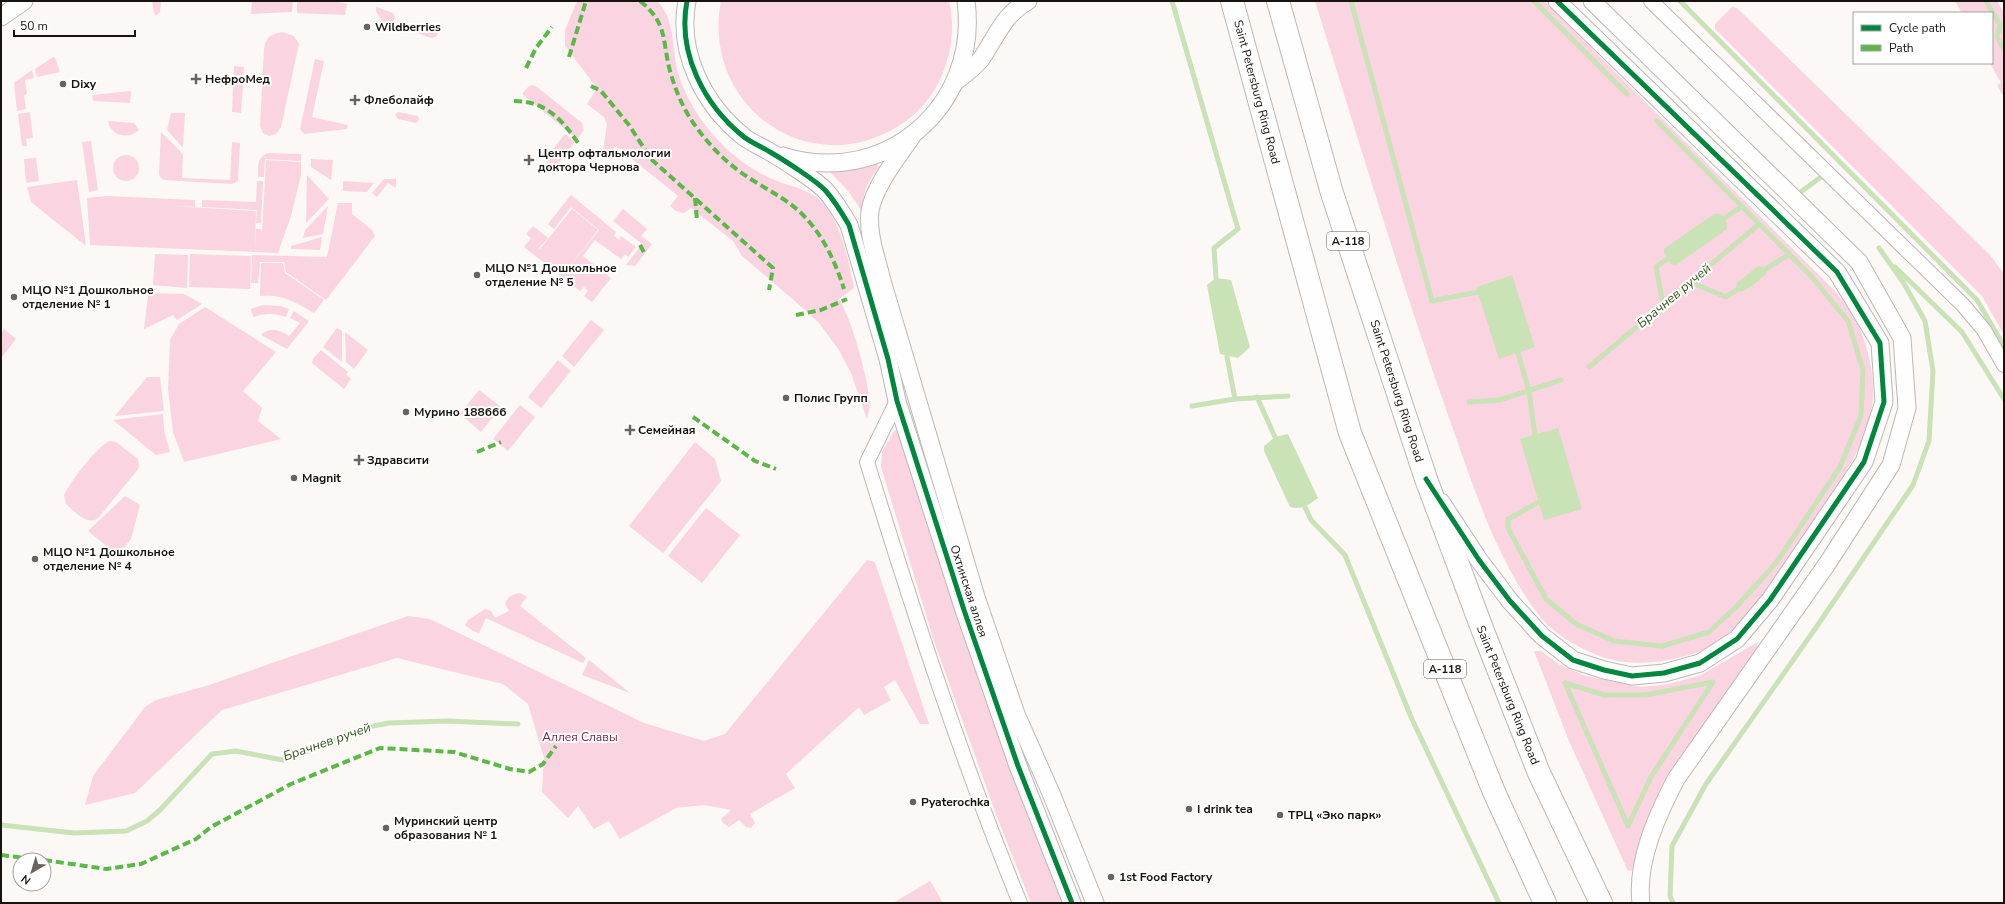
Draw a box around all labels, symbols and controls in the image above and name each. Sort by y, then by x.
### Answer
scale bar [14,12,135,38]
legend [1853,12,1993,64]
text: 50 m [20,18,48,34]
street label: Saint Petersburg Ring Road [1230,18,1284,166]
place label: Wildberries [375,19,441,35]
text: Cycle path [1889,20,1946,36]
marker: Wildberries [362,22,372,32]
text: Path [1889,40,1914,56]
place label: НефроМед [205,71,271,87]
marker: НефроМед [190,73,202,85]
place label: Dixy [71,76,97,92]
marker: Dixy [58,79,68,89]
place label: Флеболайф [364,92,434,108]
marker: Флеболайф [349,94,361,106]
place label: Центр офтальмологии доктора Чернова [538,145,671,175]
marker: Центр офтальмологии доктора Чернова [523,154,535,166]
road number: А-118 [1327,232,1369,250]
water label: Брачнев ручей [1633,259,1715,332]
place label: МЦО №1 Дошкольное отделение № 5 [485,260,617,290]
marker: МЦО №1 Дошкольное отделение № 5 [472,270,482,280]
place label: МЦО №1 Дошкольное отделение № 1 [22,282,154,312]
marker: МЦО №1 Дошкольное отделение № 1 [9,292,19,302]
street label: Saint Petersburg Ring Road [1366,318,1428,464]
place label: Полис Групп [794,390,868,406]
marker: Полис Групп [781,393,791,403]
place label: Мурино 188666 [414,404,506,420]
marker: Мурино 188666 [401,407,411,417]
place label: Семейная [638,422,696,438]
marker: Семейная [625,425,635,435]
place label: Здравсити [367,452,429,468]
marker: Здравсити [354,455,364,465]
place label: Magnit [302,470,341,486]
marker: Magnit [289,473,299,483]
street label: Охтинская аллея [947,543,991,639]
place label: МЦО №1 Дошкольное отделение № 4 [43,544,175,574]
marker: МЦО №1 Дошкольное отделение № 4 [30,554,40,564]
street label: Saint Petersburg Ring Road [1473,623,1543,767]
road number: А-118 [1424,660,1466,678]
water label: Брачнев ручей [281,718,374,765]
park label: Аллея Славы [542,729,618,745]
place label: Pyaterochka [921,794,990,810]
marker: Pyaterochka [908,797,918,807]
place label: I drink tea [1197,801,1253,817]
marker: I drink tea [1184,804,1194,814]
place label: ТРЦ «Эко парк» [1288,807,1381,823]
marker: ТРЦ «Эко парк» [1275,810,1285,820]
place label: Муринский центр образования № 1 [394,813,498,843]
marker: Муринский центр образования № 1 [381,823,391,833]
north arrow [12,852,52,892]
place label: 1st Food Factory [1119,869,1213,885]
text: N [18,871,34,888]
marker: 1st Food Factory [1106,872,1116,882]

